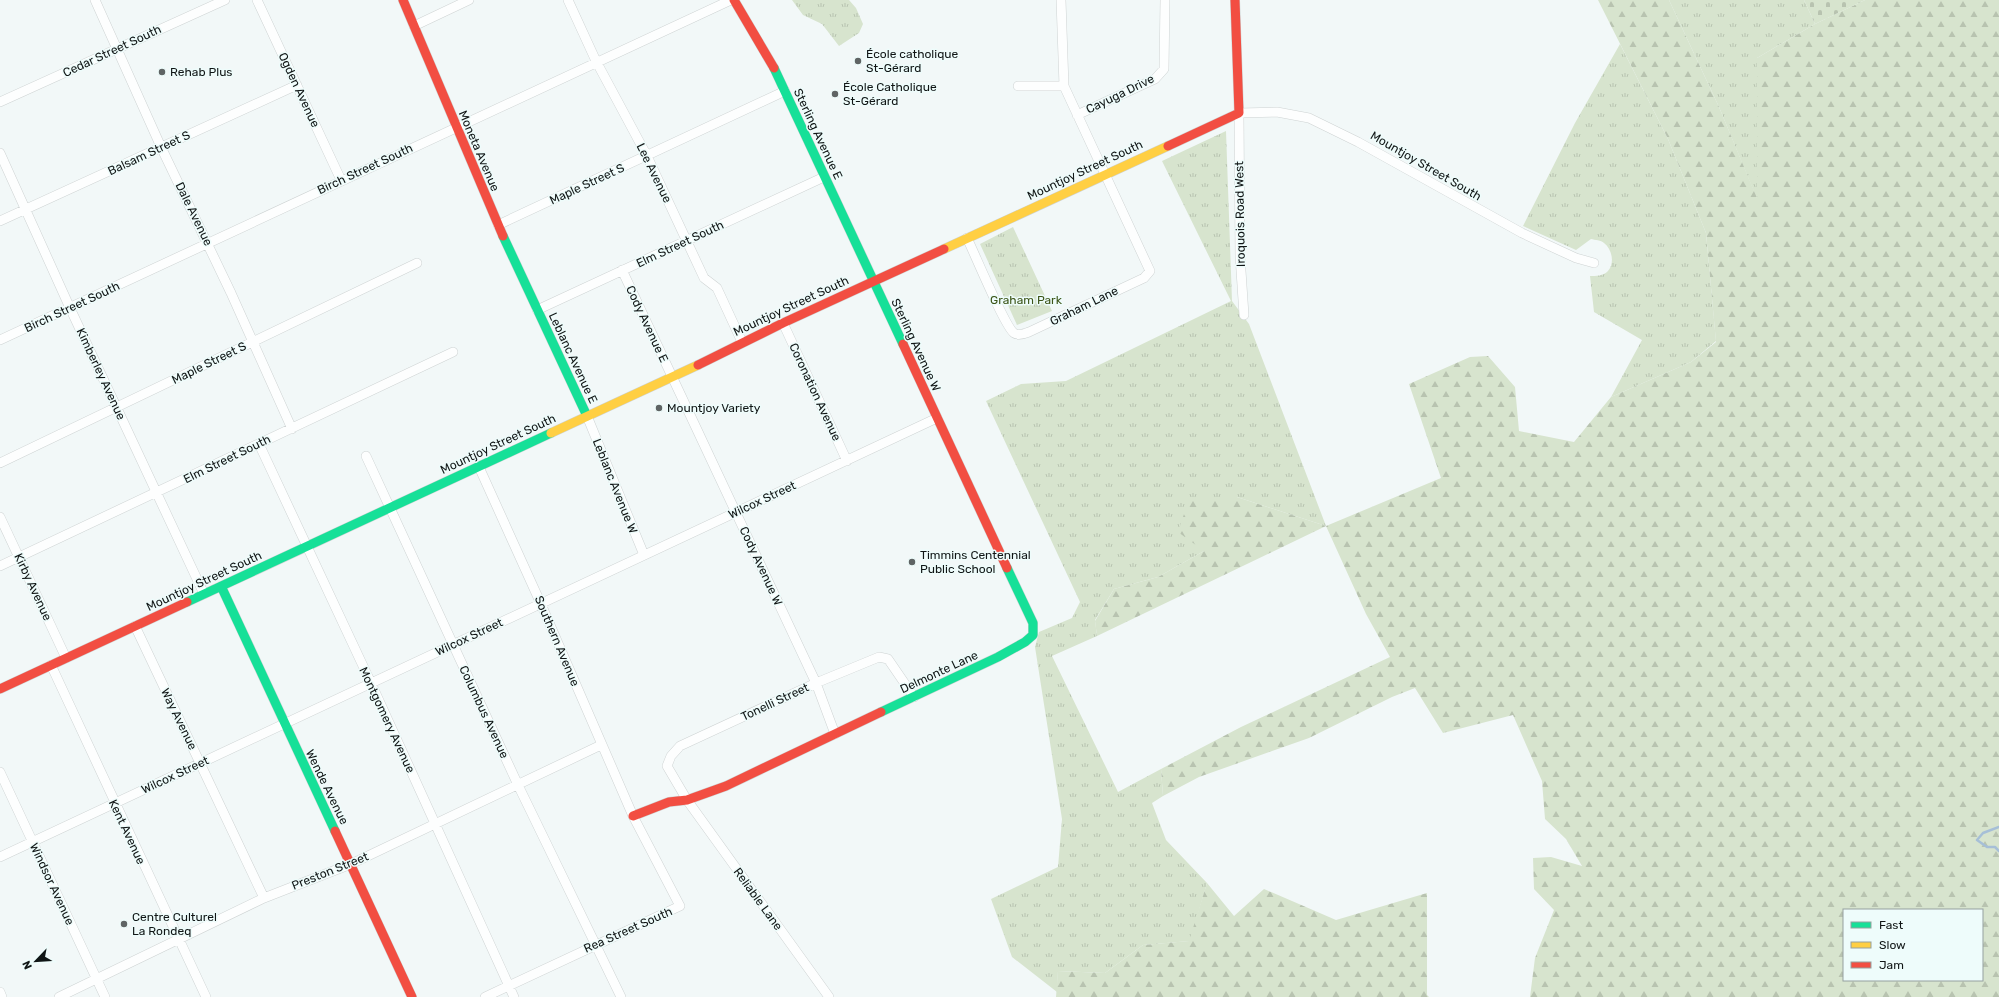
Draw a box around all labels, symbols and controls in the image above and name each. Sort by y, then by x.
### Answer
street label: Cedar Street South [61,22,163,80]
place label: École catholique St-Gérard [866,47,959,75]
street label: Ogden Avenue [276,50,323,130]
marker: École catholique St-Gérard [853,56,863,66]
place label: Rehab Plus [170,65,232,79]
marker: Rehab Plus [157,67,167,77]
street label: Cayuga Drive [1084,71,1157,116]
place label: École Catholique St-Gérard [843,80,937,108]
street label: Sterling Avenue E [791,86,845,182]
marker: École Catholique St-Gérard [830,89,840,99]
street label: Moneta Avenue [456,109,502,194]
street label: Balsam Street S [106,128,192,178]
street label: Mountjoy Street South [1368,129,1484,203]
street label: Mountjoy Street South [1025,137,1145,203]
street label: Birch Street South [315,141,415,197]
street label: Lee Avenue [634,141,675,205]
street label: Maple Street S [547,161,627,207]
street label: Iroquois Road West [1232,161,1248,267]
street label: Dale Avenue [173,180,216,248]
street label: Elm Street South [634,218,726,270]
street label: Mountjoy Street South [731,273,851,339]
street label: Birch Street South [22,279,122,335]
street label: Cody Avenue E [623,283,671,365]
street label: Graham Lane [1048,283,1121,329]
park label: Graham Park [990,293,1063,307]
street label: Sterling Avenue W [888,296,944,394]
street label: Leblanc Avenue E [546,310,600,406]
street label: Kimberley Avenue [74,326,128,422]
street label: Maple Street S [170,339,248,387]
street label: Coronation Avenue [786,341,844,443]
place label: Mountjoy Variety [667,401,761,415]
marker: Mountjoy Variety [654,403,664,413]
street label: Mountjoy Street South [438,411,558,477]
street label: Elm Street South [181,432,273,486]
street label: Leblanc Avenue W [590,437,641,536]
street label: Wilcox Street [726,478,798,522]
street label: Cody Avenue W [737,524,786,608]
street label: Mountjoy Street South [144,548,264,614]
place label: Timmins Centennial Public School [920,548,1031,576]
street label: Kirby Avenue [11,551,55,623]
marker: Timmins Centennial Public School [907,557,917,567]
street label: Southern Avenue [532,594,582,689]
street label: Wilcox Street [433,615,505,659]
street label: Delmonte Lane [898,648,980,696]
street label: Columbus Avenue [456,663,512,761]
street label: Montgomery Avenue [356,665,418,775]
street label: Tonelli Street [739,680,811,724]
street label: Way Avenue [158,686,200,752]
street label: Wende Avenue [303,747,351,827]
street label: Wilcox Street [139,753,211,797]
street label: Kent Avenue [106,797,148,867]
street label: Windsor Avenue [27,841,77,927]
street label: Preston Street [290,849,371,893]
street label: Reliable Lane [731,865,786,933]
street label: Rea Street South [582,904,674,956]
legend [1843,909,1983,981]
place label: Centre Culturel La Rondeq [132,910,217,938]
text: Fast [1879,918,1903,932]
marker: Centre Culturel La Rondeq [119,919,129,929]
text: Slow [1879,938,1906,952]
north arrow [16,941,56,981]
text: Jam [1879,958,1904,972]
text: N [20,959,35,971]

